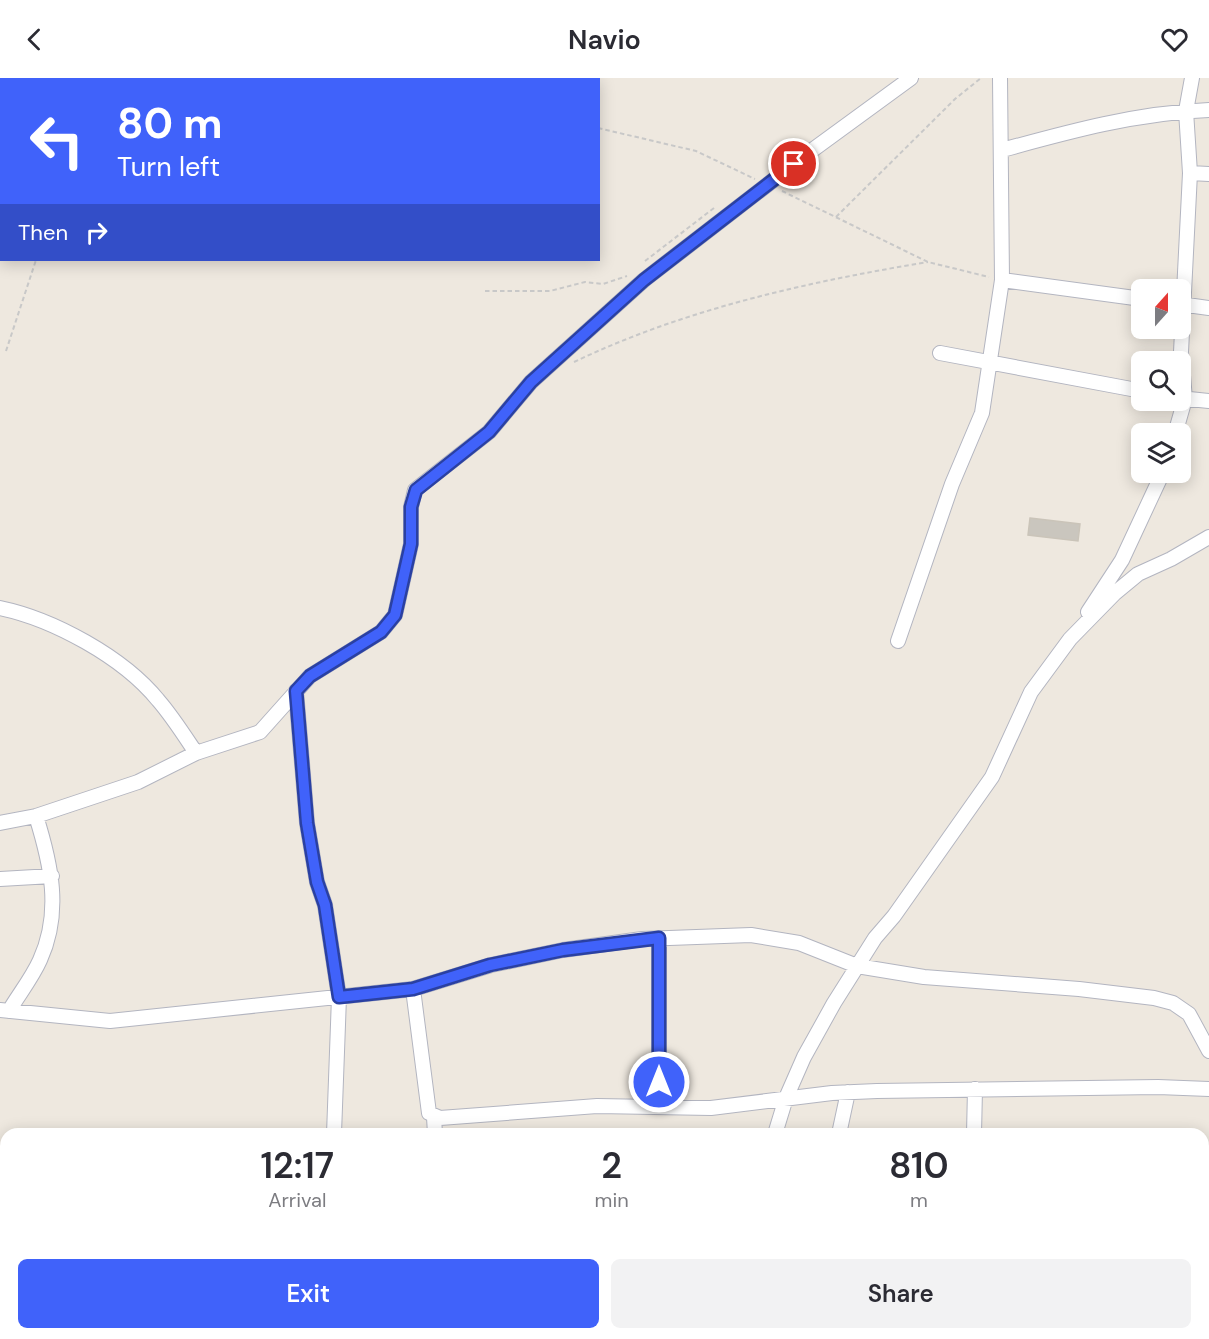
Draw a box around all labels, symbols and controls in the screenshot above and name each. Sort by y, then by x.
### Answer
text: Navio [568,22,641,57]
icon: back [18,23,51,56]
icon: heart [1158,23,1191,56]
text: 80 m [117,96,223,151]
icon: left [18,102,96,180]
pin [768,138,819,189]
icon: arrive [777,147,810,180]
text: Turn left [117,149,220,184]
icon: right [80,216,113,249]
text: Then [18,218,68,247]
north arrow [1131,279,1191,339]
map controls [1131,279,1191,483]
button: search [1131,351,1191,411]
button: layers [1131,423,1191,483]
position arrow [627,1050,691,1114]
text: 12:17 [260,1142,334,1189]
text: 2 [601,1142,622,1189]
text: 810 [889,1142,949,1189]
text: Arrival [268,1187,326,1213]
text: min [595,1187,629,1213]
text: m [910,1187,928,1213]
button: Exit [18,1259,599,1328]
button: Share [611,1259,1191,1328]

